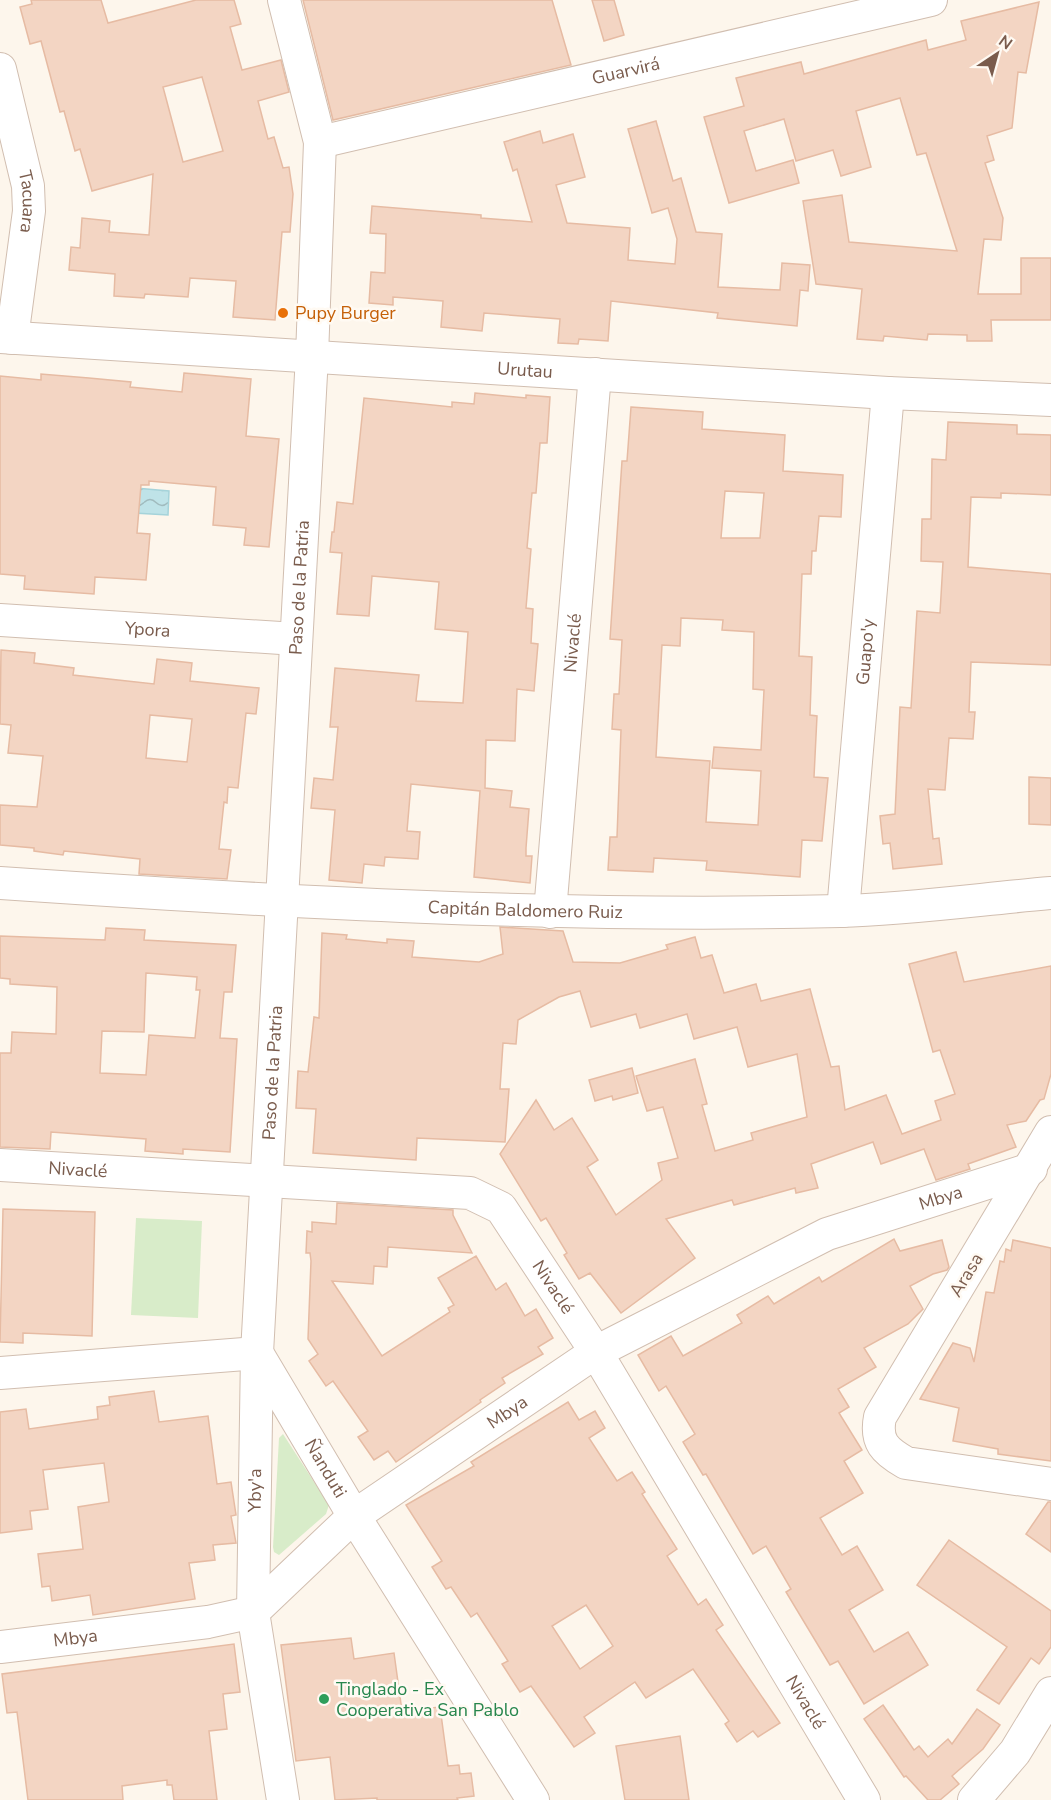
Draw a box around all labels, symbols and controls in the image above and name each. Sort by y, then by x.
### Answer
north arrow [967,24,1027,84]
text: N [994,30,1017,55]
street label: Guarvirá [589,51,662,90]
street label: Tacuara [13,168,41,235]
place label: Pupy Burger [295,301,396,325]
marker: Pupy Burger [276,306,290,320]
street label: Urutau [496,356,553,384]
street label: Paso de la Patria [284,519,315,656]
street label: Nivaclé [558,612,587,674]
street label: Ypora [123,616,171,643]
street label: Guapo'y [851,617,880,686]
street label: Capitán Baldomero Ruiz [427,895,623,924]
street label: Paso de la Patria [257,1005,288,1141]
street label: Nivaclé [48,1156,108,1183]
street label: Mbya [916,1180,965,1216]
street label: Arasa [944,1249,988,1301]
street label: Nivaclé [527,1256,580,1318]
street label: Mbya [482,1390,532,1435]
street label: Ñanduti [299,1435,352,1502]
street label: Yby'a [243,1468,267,1514]
street label: Mbya [52,1623,99,1652]
street label: Nivaclé [780,1671,831,1734]
place label: Tinglado - Ex Cooperativa San Pablo [336,1677,519,1722]
marker: Tinglado - Ex Cooperativa San Pablo [317,1692,331,1706]

